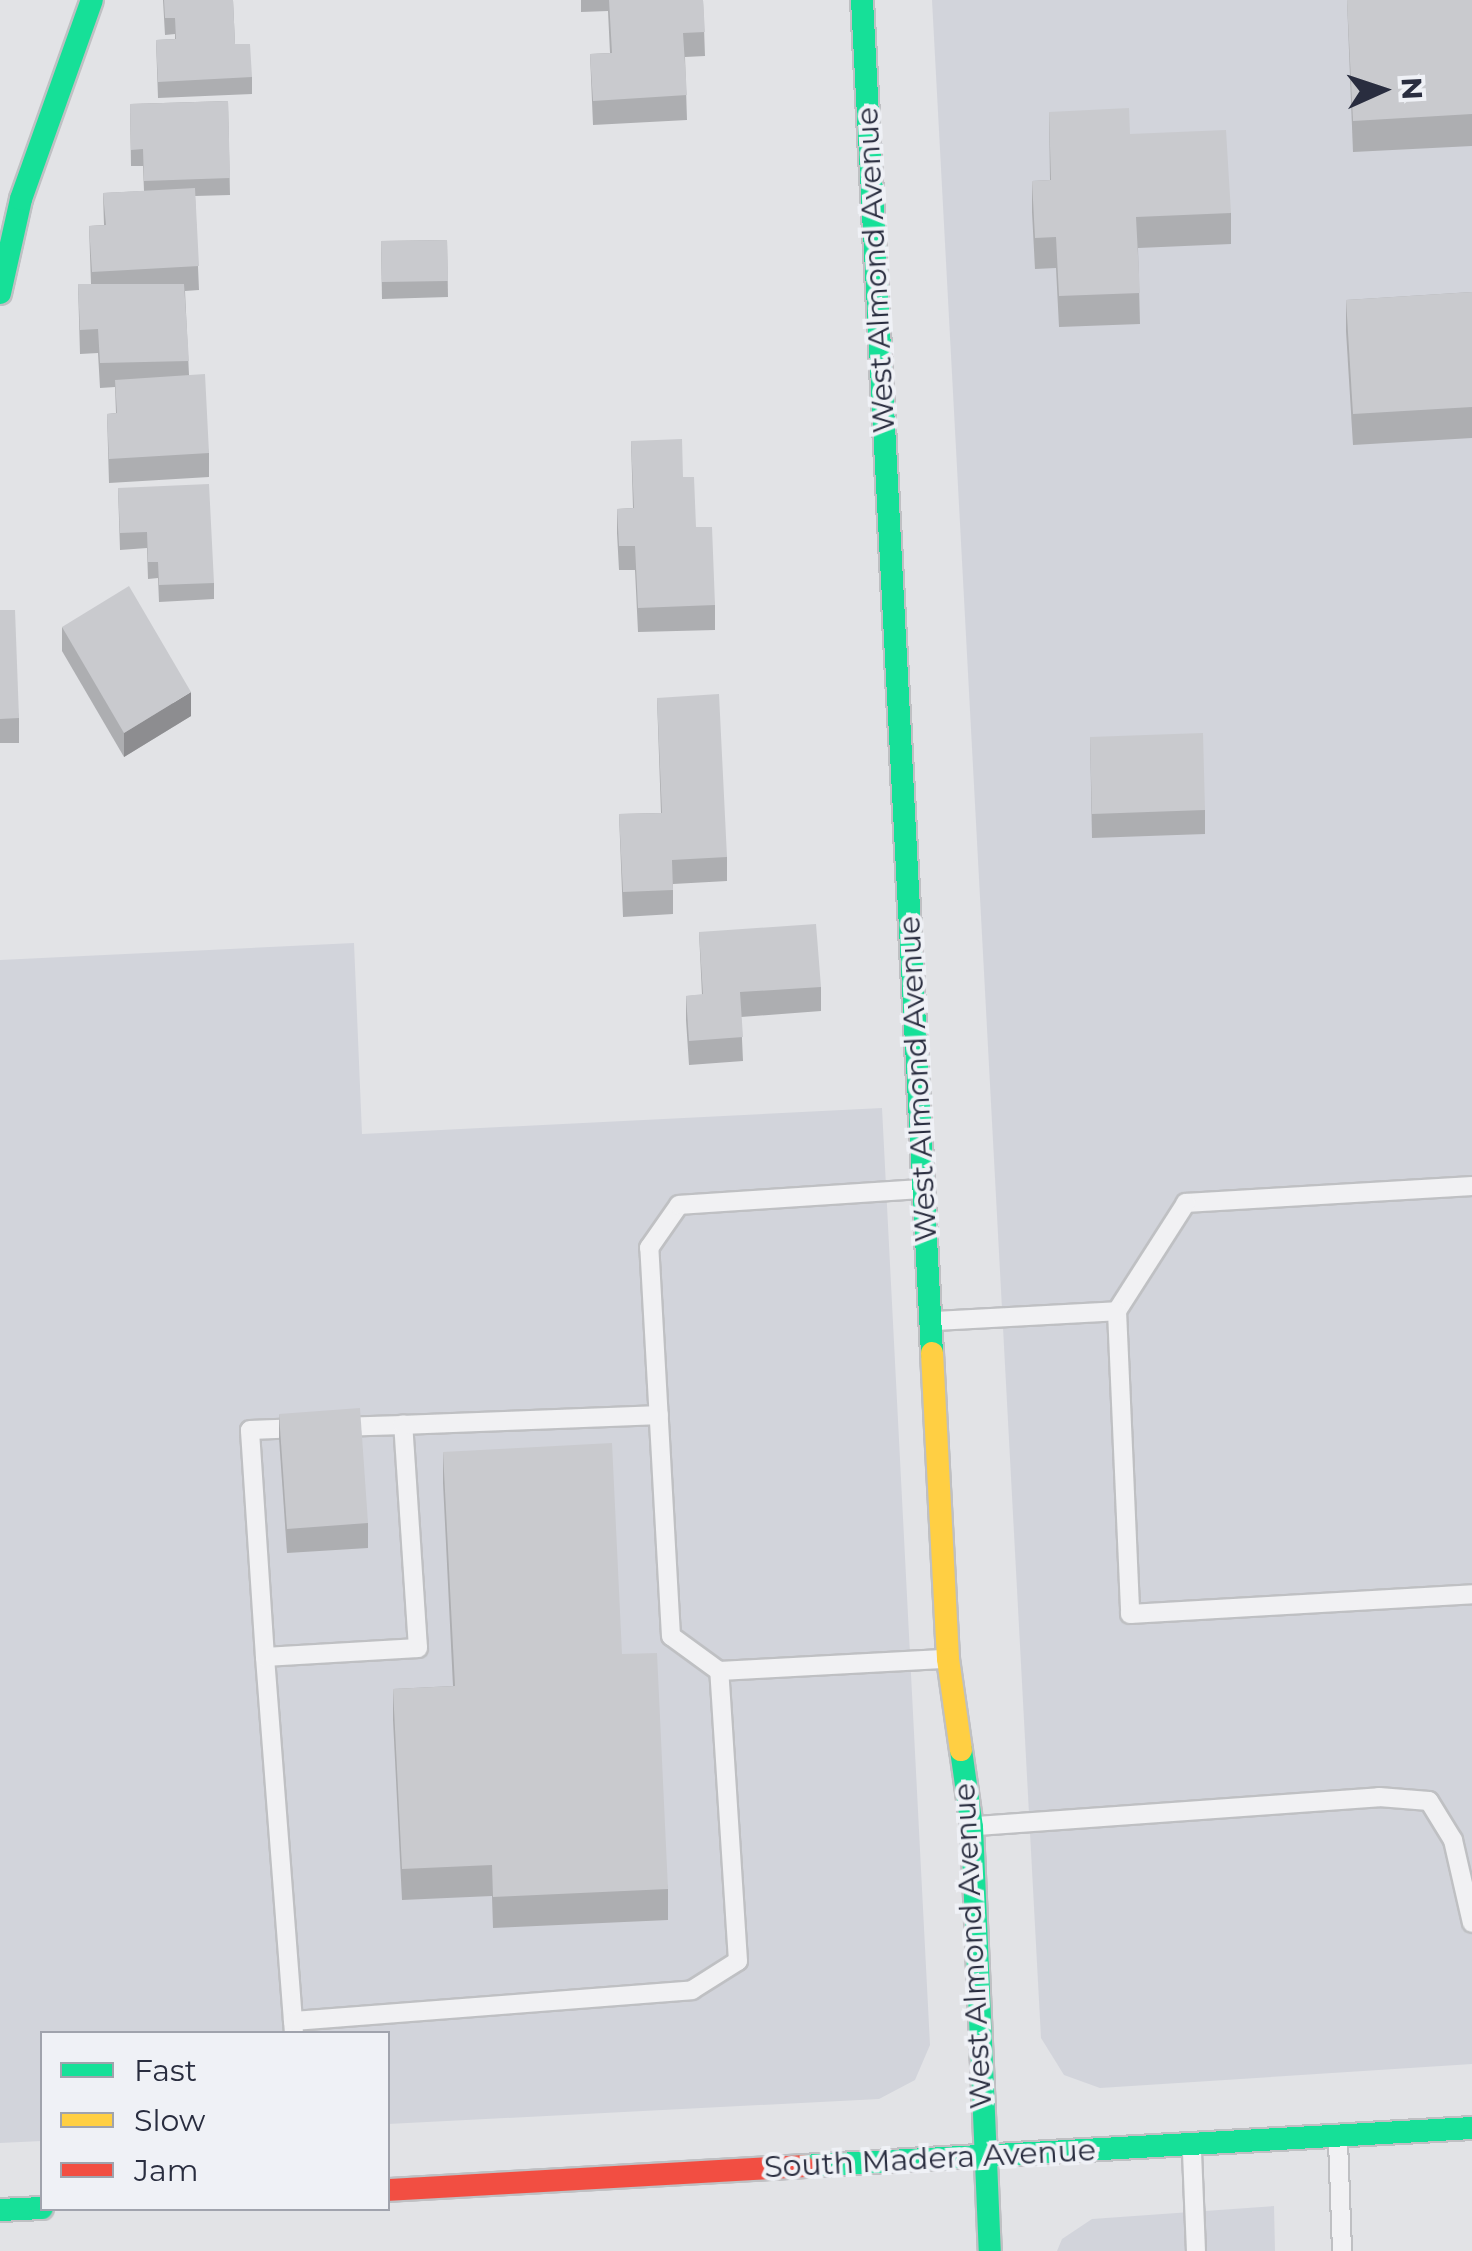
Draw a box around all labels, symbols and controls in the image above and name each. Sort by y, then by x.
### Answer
north arrow [1332,40,1432,140]
text: N [1394,76,1430,101]
street label: West Almond Avenue [849,106,903,434]
street label: West Almond Avenue [891,915,945,1243]
street label: West Almond Avenue [946,1782,1000,2110]
legend [40,2031,390,2211]
text: Fast [134,2052,197,2089]
text: Slow [134,2102,205,2139]
street label: South Madera Avenue [763,2132,1097,2186]
text: Jam [134,2152,199,2189]

